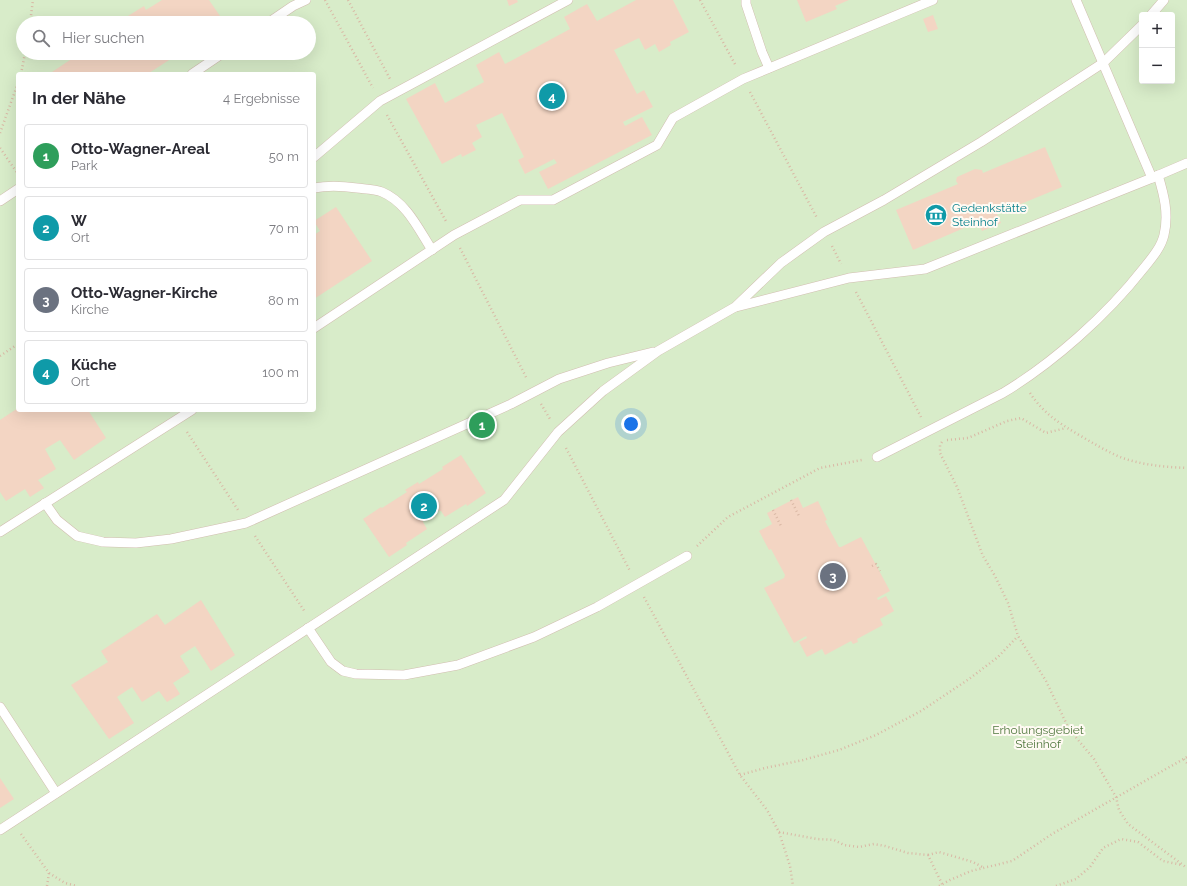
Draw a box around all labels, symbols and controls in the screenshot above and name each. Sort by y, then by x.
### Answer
map controls [1139,12,1175,84]
button: + [1139,12,1175,48]
search box [16,16,316,60]
icon: search [30,27,52,49]
text: Hier suchen [62,29,145,47]
button: − [1139,48,1175,84]
pin: 4 [539,81,565,111]
text: In der Nähe [32,88,126,108]
text: 4 Ergebnisse [223,91,300,106]
text: Otto-Wagner-Areal [71,140,210,158]
text: 1 [43,149,49,164]
text: 50 m [269,149,299,164]
text: Park [71,158,98,173]
place label: Gedenkstätte Steinhof [952,201,1027,229]
museum icon: Gedenkstätte Steinhof [923,202,949,228]
text: W [71,212,87,230]
text: 2 [42,221,50,236]
text: 70 m [269,221,299,236]
text: Ort [71,230,90,245]
text: Otto-Wagner-Kirche [71,284,218,302]
text: 3 [42,293,50,308]
text: 80 m [268,293,299,308]
text: Kirche [71,302,109,317]
text: Küche [71,356,117,374]
text: 4 [42,365,50,380]
text: 100 m [262,365,299,380]
text: Ort [71,374,90,389]
pin: 1 [469,410,495,440]
your location [621,414,641,434]
pin: 2 [411,491,437,521]
pin: 3 [820,561,846,591]
park label: Erholungsgebiet Steinhof [992,723,1084,751]

